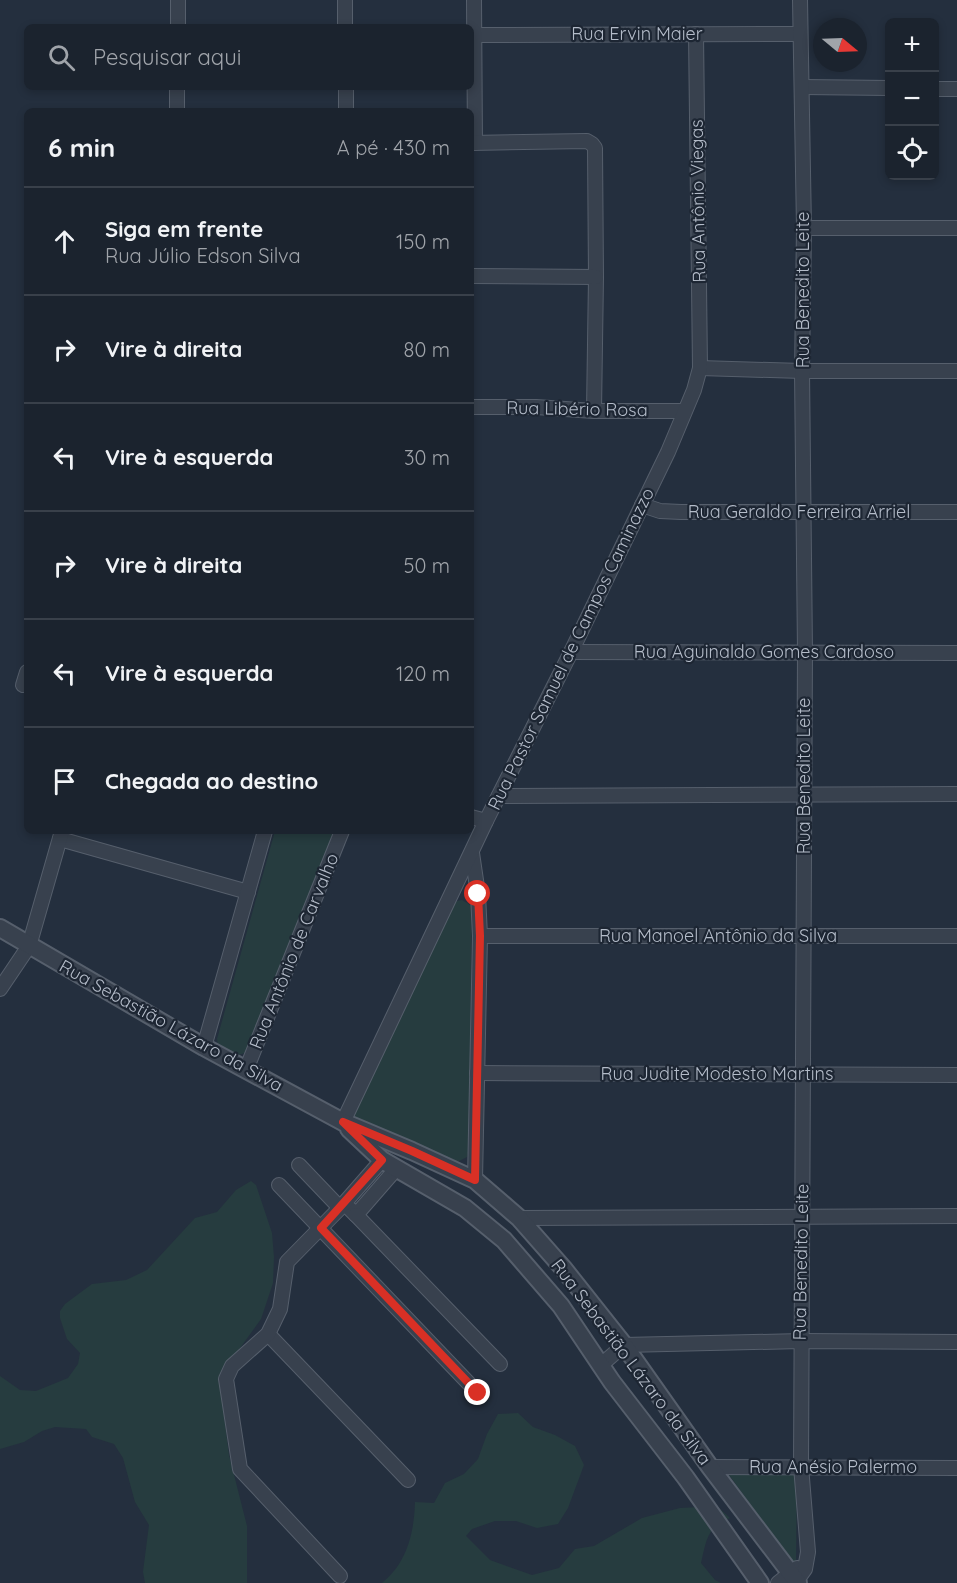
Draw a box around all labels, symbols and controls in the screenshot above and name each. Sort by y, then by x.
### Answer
north arrow [813,18,867,72]
map controls [885,18,939,180]
button: + [885,18,939,72]
street label: Rua Ervin Maier [571,22,703,45]
search box [24,24,474,90]
icon: search [45,41,78,74]
text: Pesquisar aqui [93,43,241,71]
button: − [885,72,939,126]
street label: Rua Antônio Viegas [685,119,710,283]
button: locate [885,126,939,180]
text: 6 min [48,131,115,164]
text: A pé · 430 m [337,135,450,160]
street label: Rua Benedito Leite [791,212,814,368]
text: Siga em frente [105,215,263,243]
icon: ahead [48,225,81,258]
text: 150 m [396,229,450,254]
text: Rua Júlio Edson Silva [105,243,301,268]
icon: right [48,333,81,366]
text: Vire à direita [105,335,242,363]
text: 80 m [404,337,450,362]
street label: Rua Libério Rosa [506,396,648,421]
icon: left [48,441,81,474]
text: Vire à esquerda [105,443,273,471]
text: 30 m [404,445,450,470]
street label: Rua Pastor Samuel de Campos Caminazzo [482,484,659,814]
street label: Rua Geraldo Ferreira Arriel [688,500,910,523]
icon: right [48,549,81,582]
text: Vire à direita [105,551,242,579]
text: 50 m [404,553,450,578]
street label: Rua Aguinaldo Gomes Cardoso [634,640,894,663]
icon: left [48,657,81,690]
text: Vire à esquerda [105,659,273,687]
text: 120 m [396,661,450,686]
street label: Rua Benedito Leite [792,698,815,854]
icon: arrive [48,765,81,798]
text: Chegada ao destino [105,767,318,795]
street label: Rua Antônio de Carvalho [244,850,343,1052]
route start [464,880,490,906]
street label: Rua Manoel Antônio da Silva [599,924,837,947]
street label: Rua Sebastião Lázaro da Silva [55,954,287,1097]
street label: Rua Judite Modesto Martins [601,1062,833,1085]
street label: Rua Benedito Leite [788,1183,813,1341]
street label: Rua Sebastião Lázaro da Silva [546,1254,716,1469]
route end [464,1379,490,1405]
street label: Rua Anésio Palermo [749,1455,917,1478]

